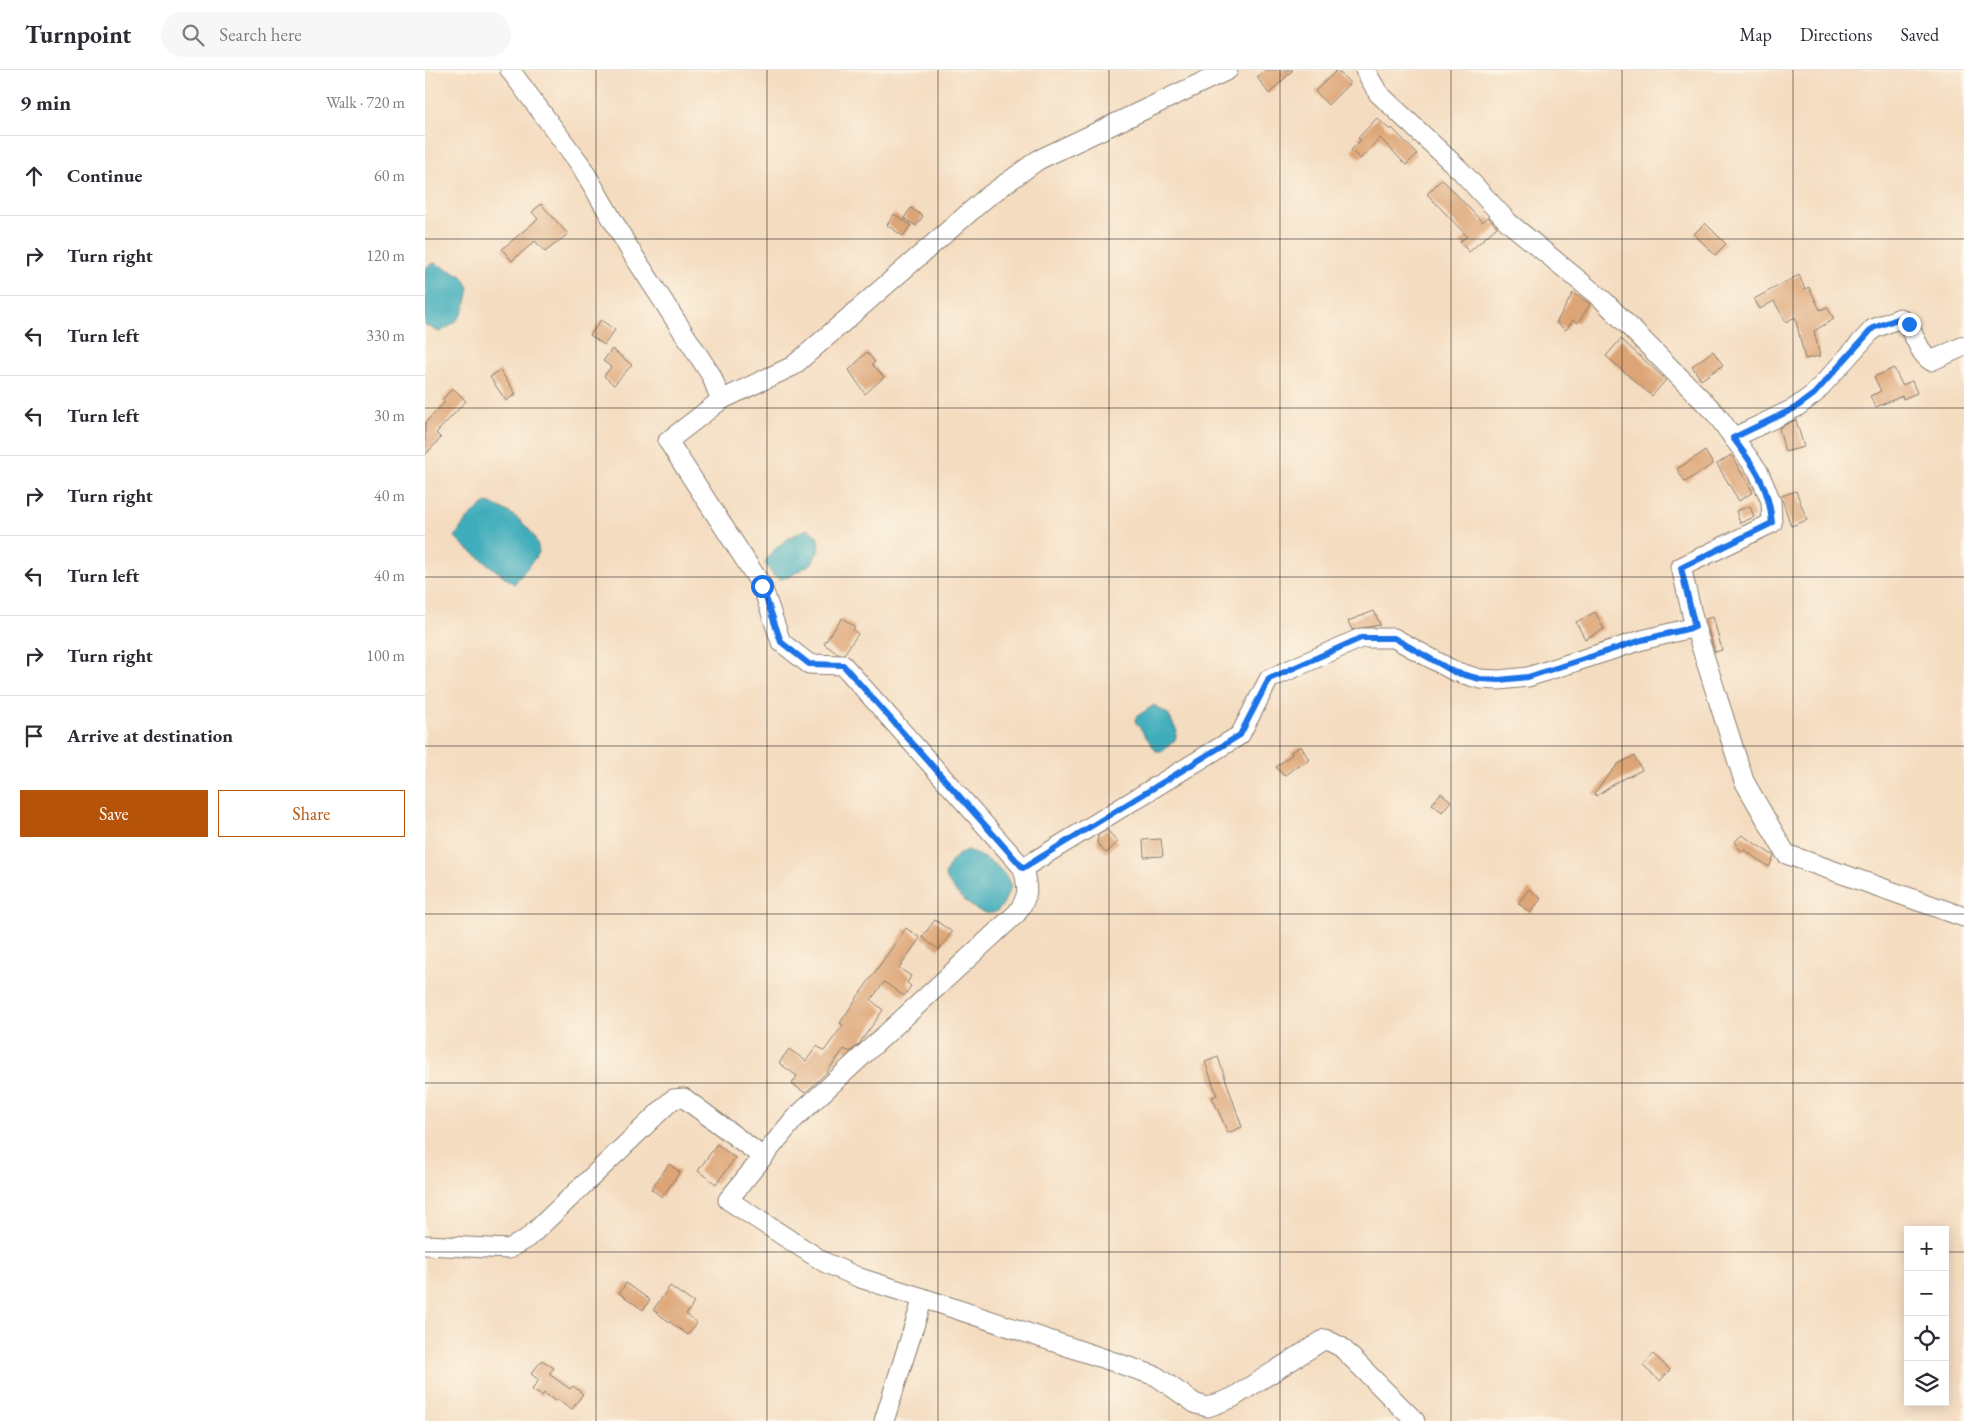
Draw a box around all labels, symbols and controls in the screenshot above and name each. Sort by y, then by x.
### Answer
search box [161,12,511,57]
text: Turnpoint [25,19,131,50]
icon: search [179,21,207,49]
text: Search here [219,22,302,47]
text: Map [1740,23,1772,46]
text: Directions [1800,23,1872,46]
text: Saved [1900,23,1939,46]
text: 9 min [20,89,71,116]
text: Walk · 720 m [326,92,405,113]
icon: ahead [20,162,48,190]
text: Continue [67,163,142,188]
text: 60 m [374,165,405,186]
icon: right [20,242,48,270]
text: Turn right [67,243,153,268]
text: 120 m [366,245,405,266]
route end [1898,313,1921,336]
icon: left [20,322,48,350]
text: Turn left [67,323,139,348]
text: 330 m [366,325,405,346]
icon: left [20,402,48,430]
text: Turn left [67,403,139,428]
text: 30 m [374,405,405,426]
icon: right [20,482,48,510]
text: Turn right [67,483,153,508]
text: 40 m [374,485,405,506]
icon: left [20,562,48,590]
text: Turn left [67,563,139,588]
text: 40 m [374,565,405,586]
route start [751,575,774,598]
icon: right [20,642,48,670]
text: Turn right [67,643,153,668]
text: 100 m [366,645,405,666]
icon: arrive [20,722,48,750]
text: Arrive at destination [67,723,233,748]
button: Save [20,790,208,837]
button: Share [218,790,405,837]
map controls [1904,1226,1949,1406]
button: + [1904,1226,1949,1271]
button: − [1904,1271,1949,1316]
button: locate [1904,1316,1949,1361]
button: layers [1904,1361,1949,1406]

